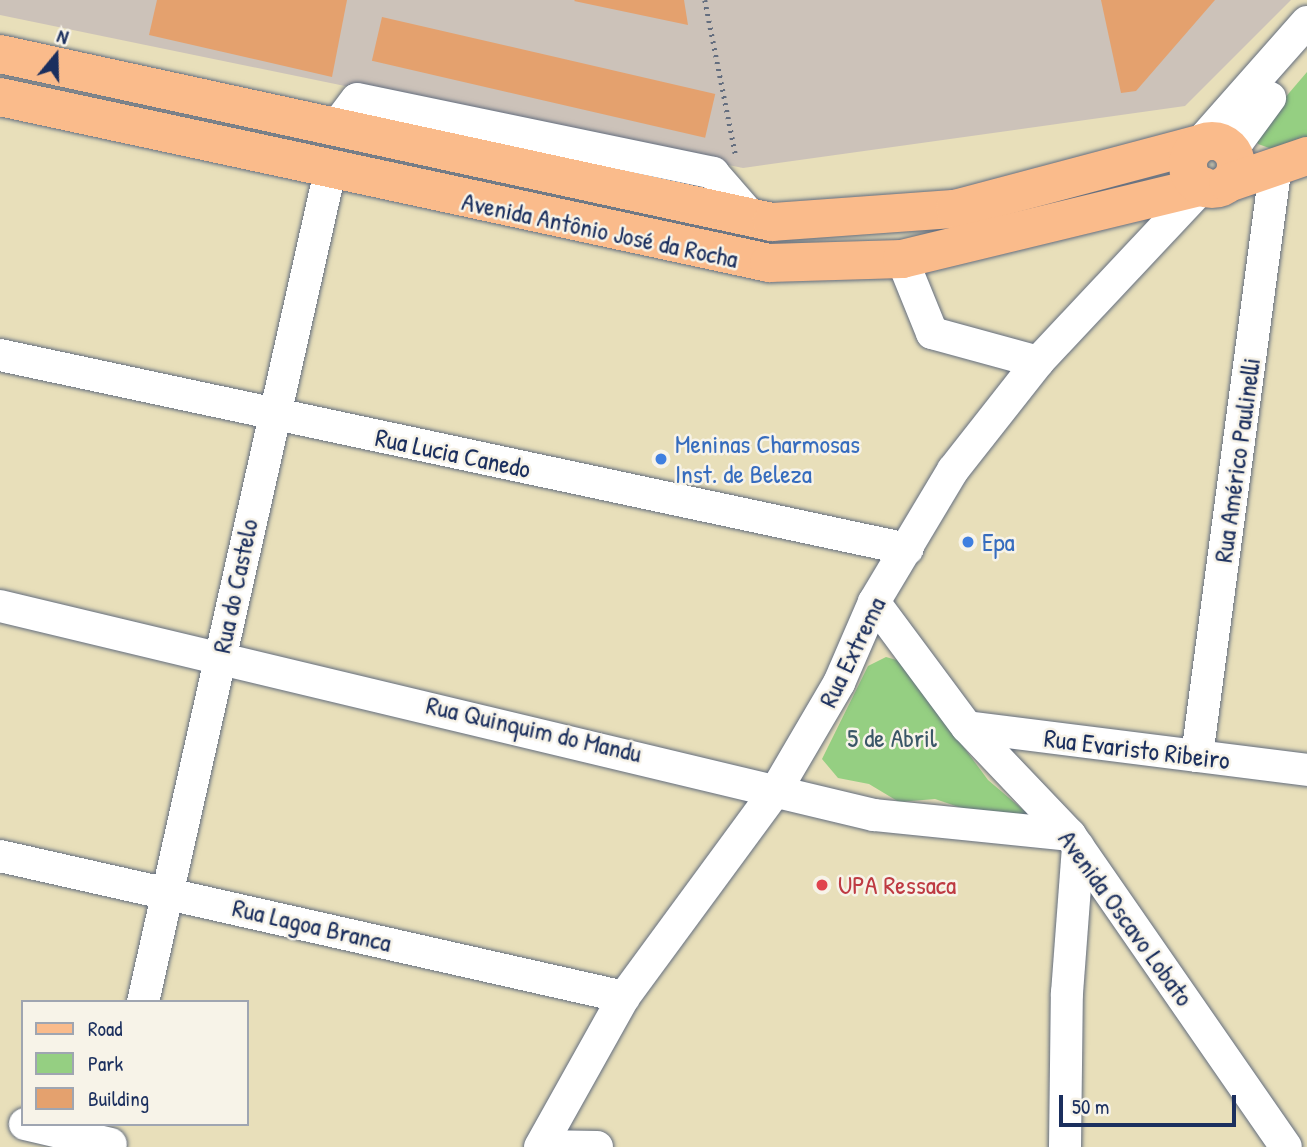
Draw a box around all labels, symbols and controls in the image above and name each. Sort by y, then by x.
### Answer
north arrow [21,21,91,91]
text: N [54,22,72,50]
street label: Avenida Antônio José da Rocha [459,185,741,275]
street label: Rua Américo Paulinelli [1207,356,1267,564]
street label: Rua Lucia Canedo [373,421,533,485]
place label: Meninas Charmosas Inst. de Beleza [675,428,860,490]
marker: Meninas Charmosas Inst. de Beleza [653,451,669,467]
street label: Rua do Castelo [206,516,264,656]
place label: Epa [982,526,1015,558]
marker: Epa [960,534,976,550]
street label: Rua Extrema [812,592,892,712]
street label: Rua Quinquim do Mandu [423,689,645,769]
park label: 5 de Abril [847,722,937,754]
street label: Rua Evaristo Ribeiro [1042,722,1232,776]
street label: Avenida Oscavo Lobato [1052,824,1200,1012]
place label: UPA Ressaca [838,869,956,901]
marker: UPA Ressaca [812,875,832,895]
street label: Rua Lagoa Branca [230,892,394,958]
legend [21,1000,248,1126]
text: Road [88,1014,122,1043]
text: Park [88,1049,123,1078]
scale bar [1062,1080,1239,1124]
text: Building [88,1084,149,1113]
text: 50 m [1072,1092,1109,1121]

